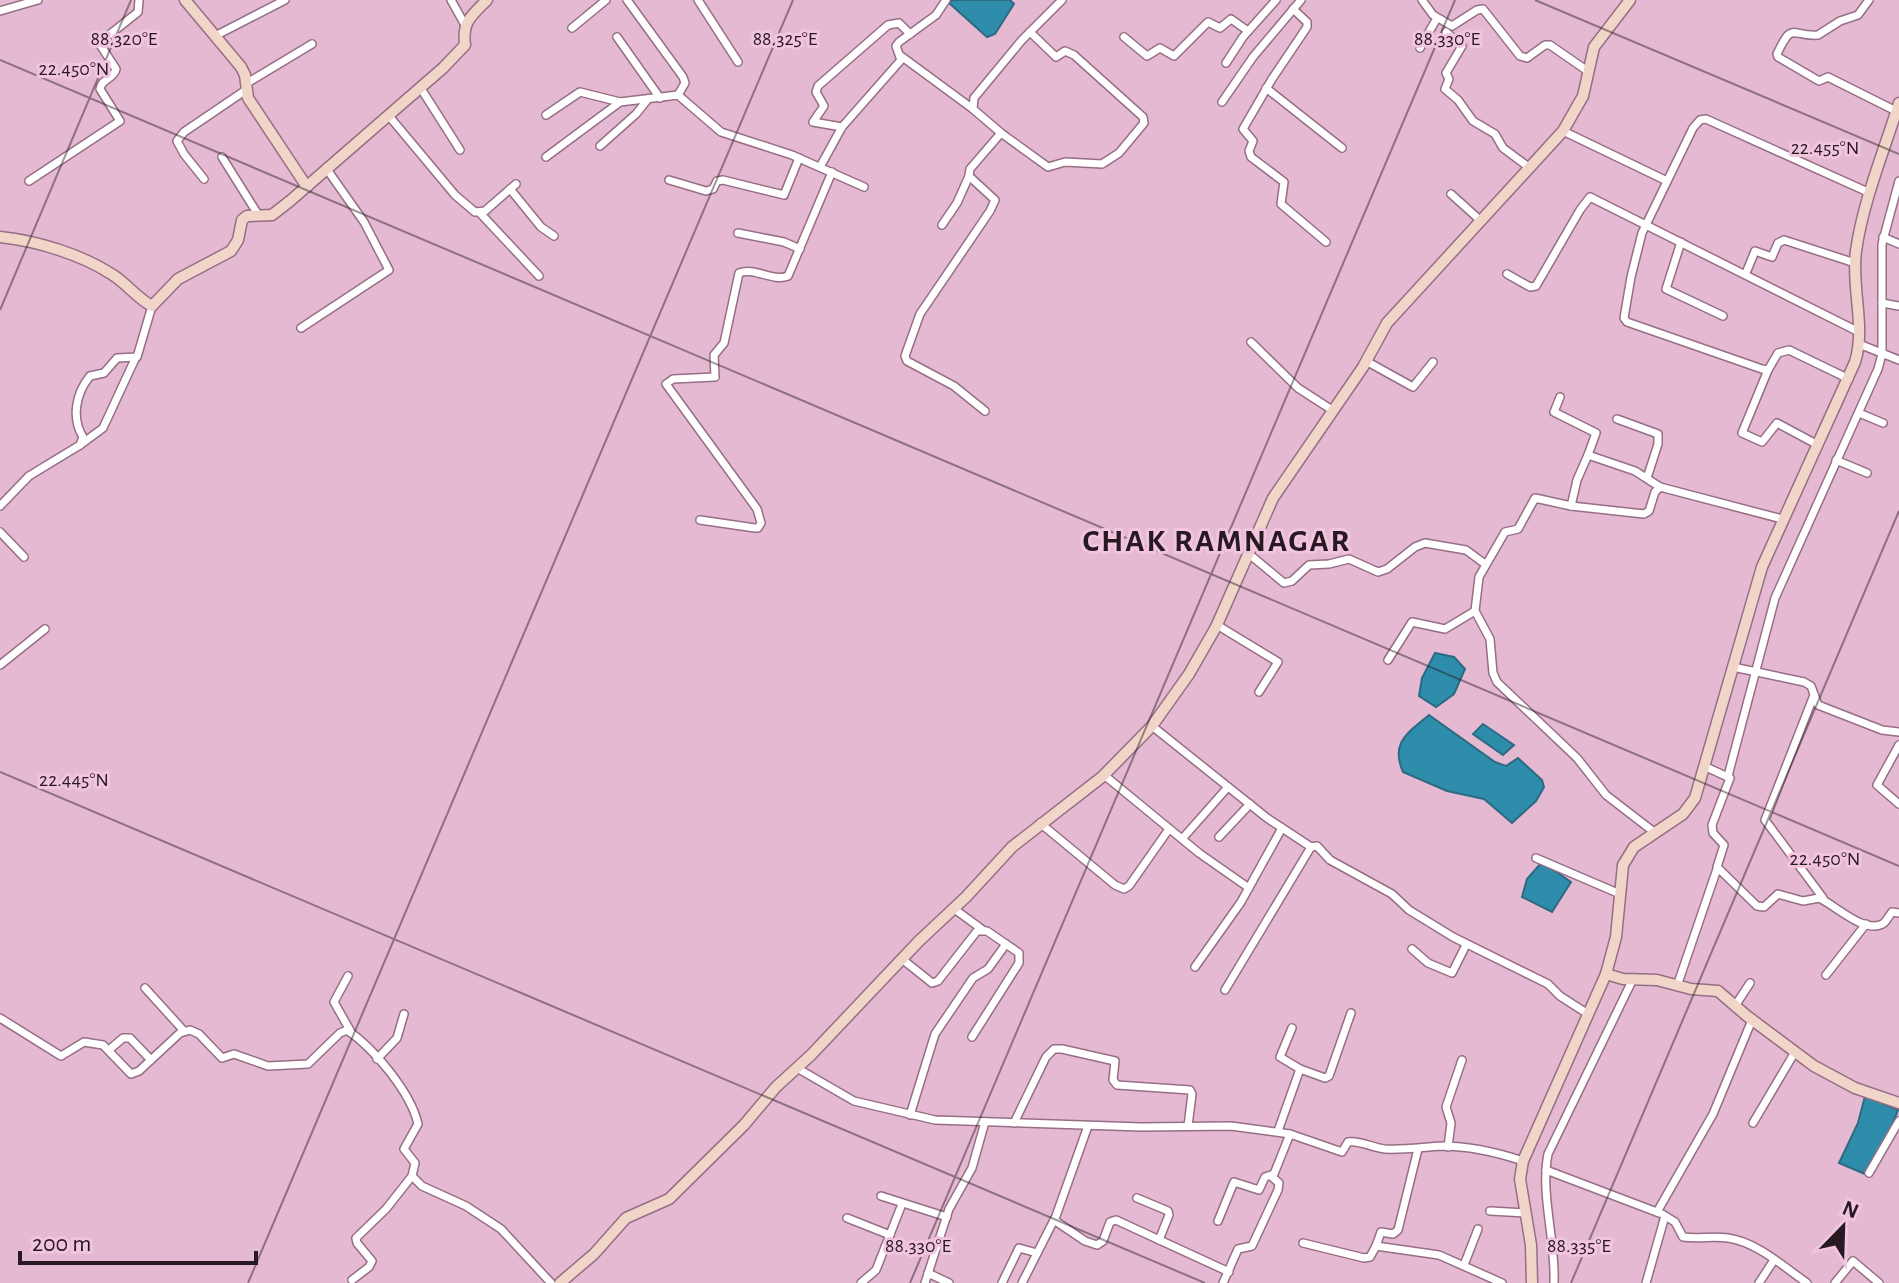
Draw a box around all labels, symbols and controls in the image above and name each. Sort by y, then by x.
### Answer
text: 88.320°E [91,29,158,49]
text: 88.325°E [753,29,818,49]
text: 88.330°E [1414,29,1480,49]
text: 22.450°N [39,59,109,79]
text: 22.455°N [1791,138,1859,158]
district label: CHAK RAMNAGAR [1083,525,1351,557]
text: 22.445°N [39,770,109,790]
text: 22.450°N [1790,849,1860,869]
north arrow [1803,1187,1883,1267]
text: N [1839,1196,1862,1223]
scale bar [20,1215,256,1265]
text: 200 m [32,1232,91,1256]
text: 88.330°E [885,1236,951,1256]
text: 88.335°E [1547,1236,1611,1256]

